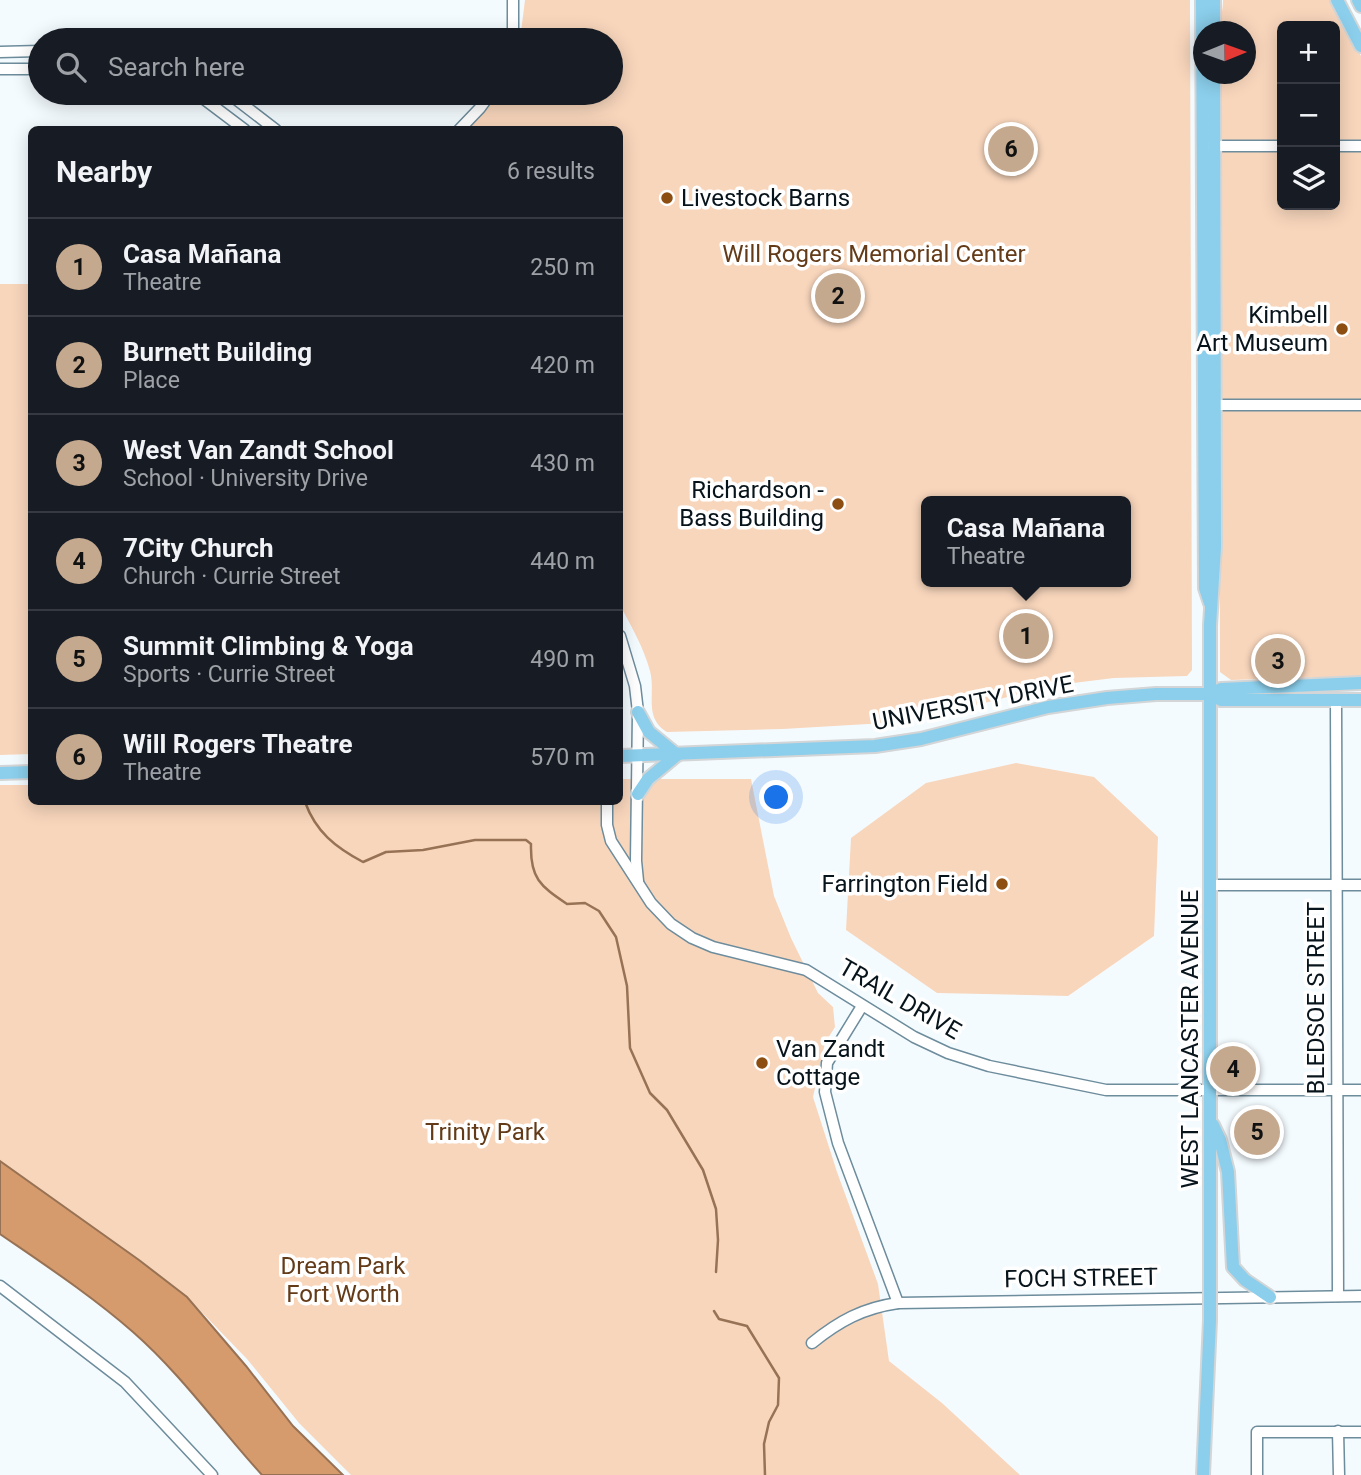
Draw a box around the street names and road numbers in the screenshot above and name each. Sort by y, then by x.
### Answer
street label: UNIVERSITY DRIVE [870,670,1076,736]
street label: WEST LANCASTER AVENUE [1176,889,1204,1189]
street label: BLEDSOE STREET [1302,902,1330,1094]
street label: TRAIL DRIVE [834,953,966,1045]
street label: FOCH STREET [1004,1263,1158,1293]

